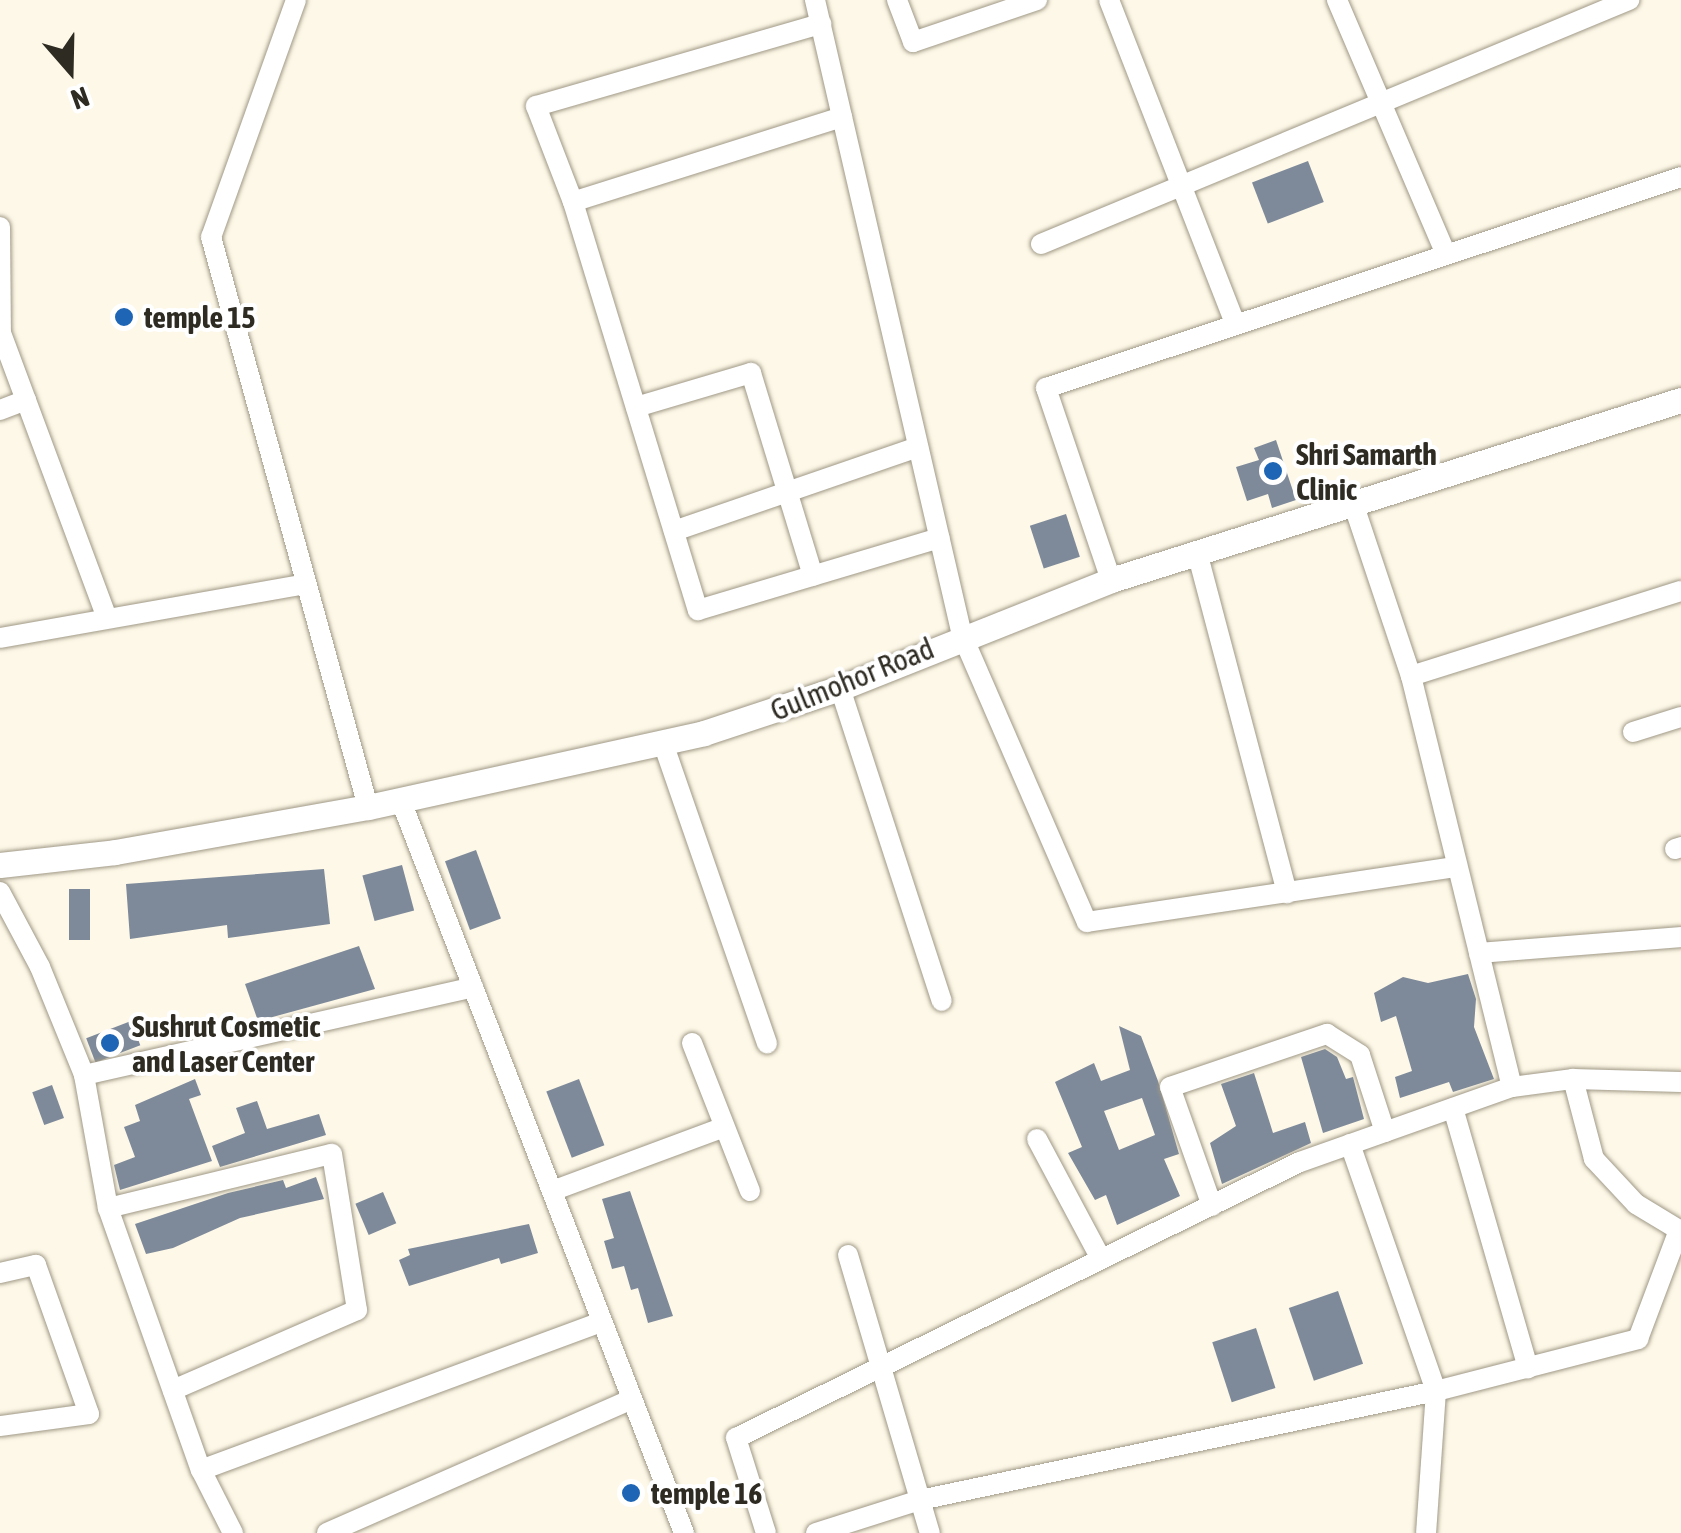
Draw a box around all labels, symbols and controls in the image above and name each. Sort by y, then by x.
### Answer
north arrow [20,20,120,120]
text: N [67,80,94,116]
place label: temple 15 [144,299,255,335]
marker: temple 15 [113,306,135,328]
place label: Shri Samarth Clinic [1296,436,1437,506]
marker: Shri Samarth Clinic [1260,458,1286,484]
street label: Gulmohor Road [765,630,939,728]
place label: Sushrut Cosmetic and Laser Center [132,1008,320,1078]
marker: Sushrut Cosmetic and Laser Center [97,1030,123,1056]
place label: temple 16 [651,1475,762,1511]
marker: temple 16 [620,1482,642,1504]

